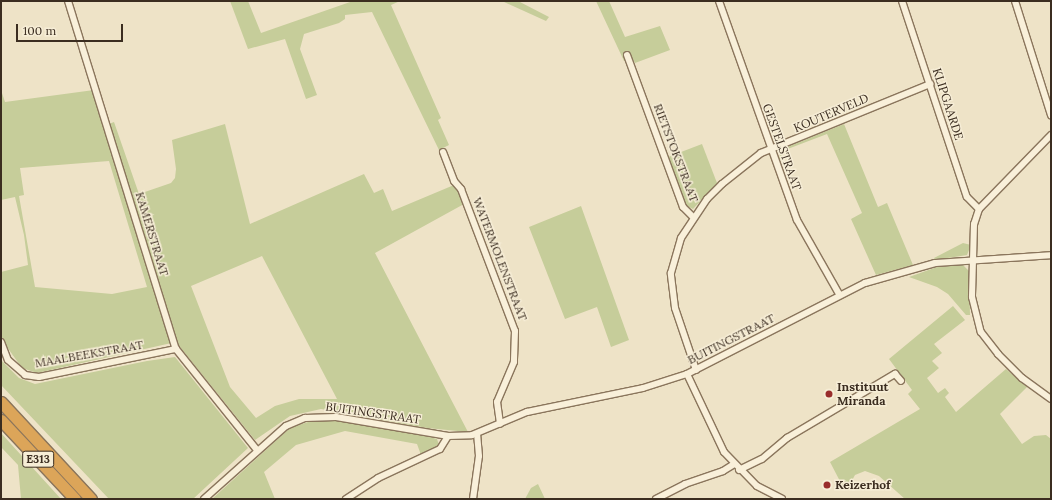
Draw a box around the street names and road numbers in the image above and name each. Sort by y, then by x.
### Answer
street label: KLIPGAARDE [930,66,966,142]
street label: KOUTERVELD [791,91,871,135]
street label: RIETSTOKSTRAAT [651,102,701,204]
street label: GESTELSTRAAT [760,102,804,192]
street label: KAMERSTRAAT [132,190,172,278]
street label: WATERMOLENSTRAAT [470,195,530,323]
street label: BUITINGSTRAAT [685,311,777,367]
street label: MAALBEEKSTRAAT [34,337,144,371]
street label: BUITINGSTRAAT [325,399,421,427]
road number: E313 [22,450,54,468]

